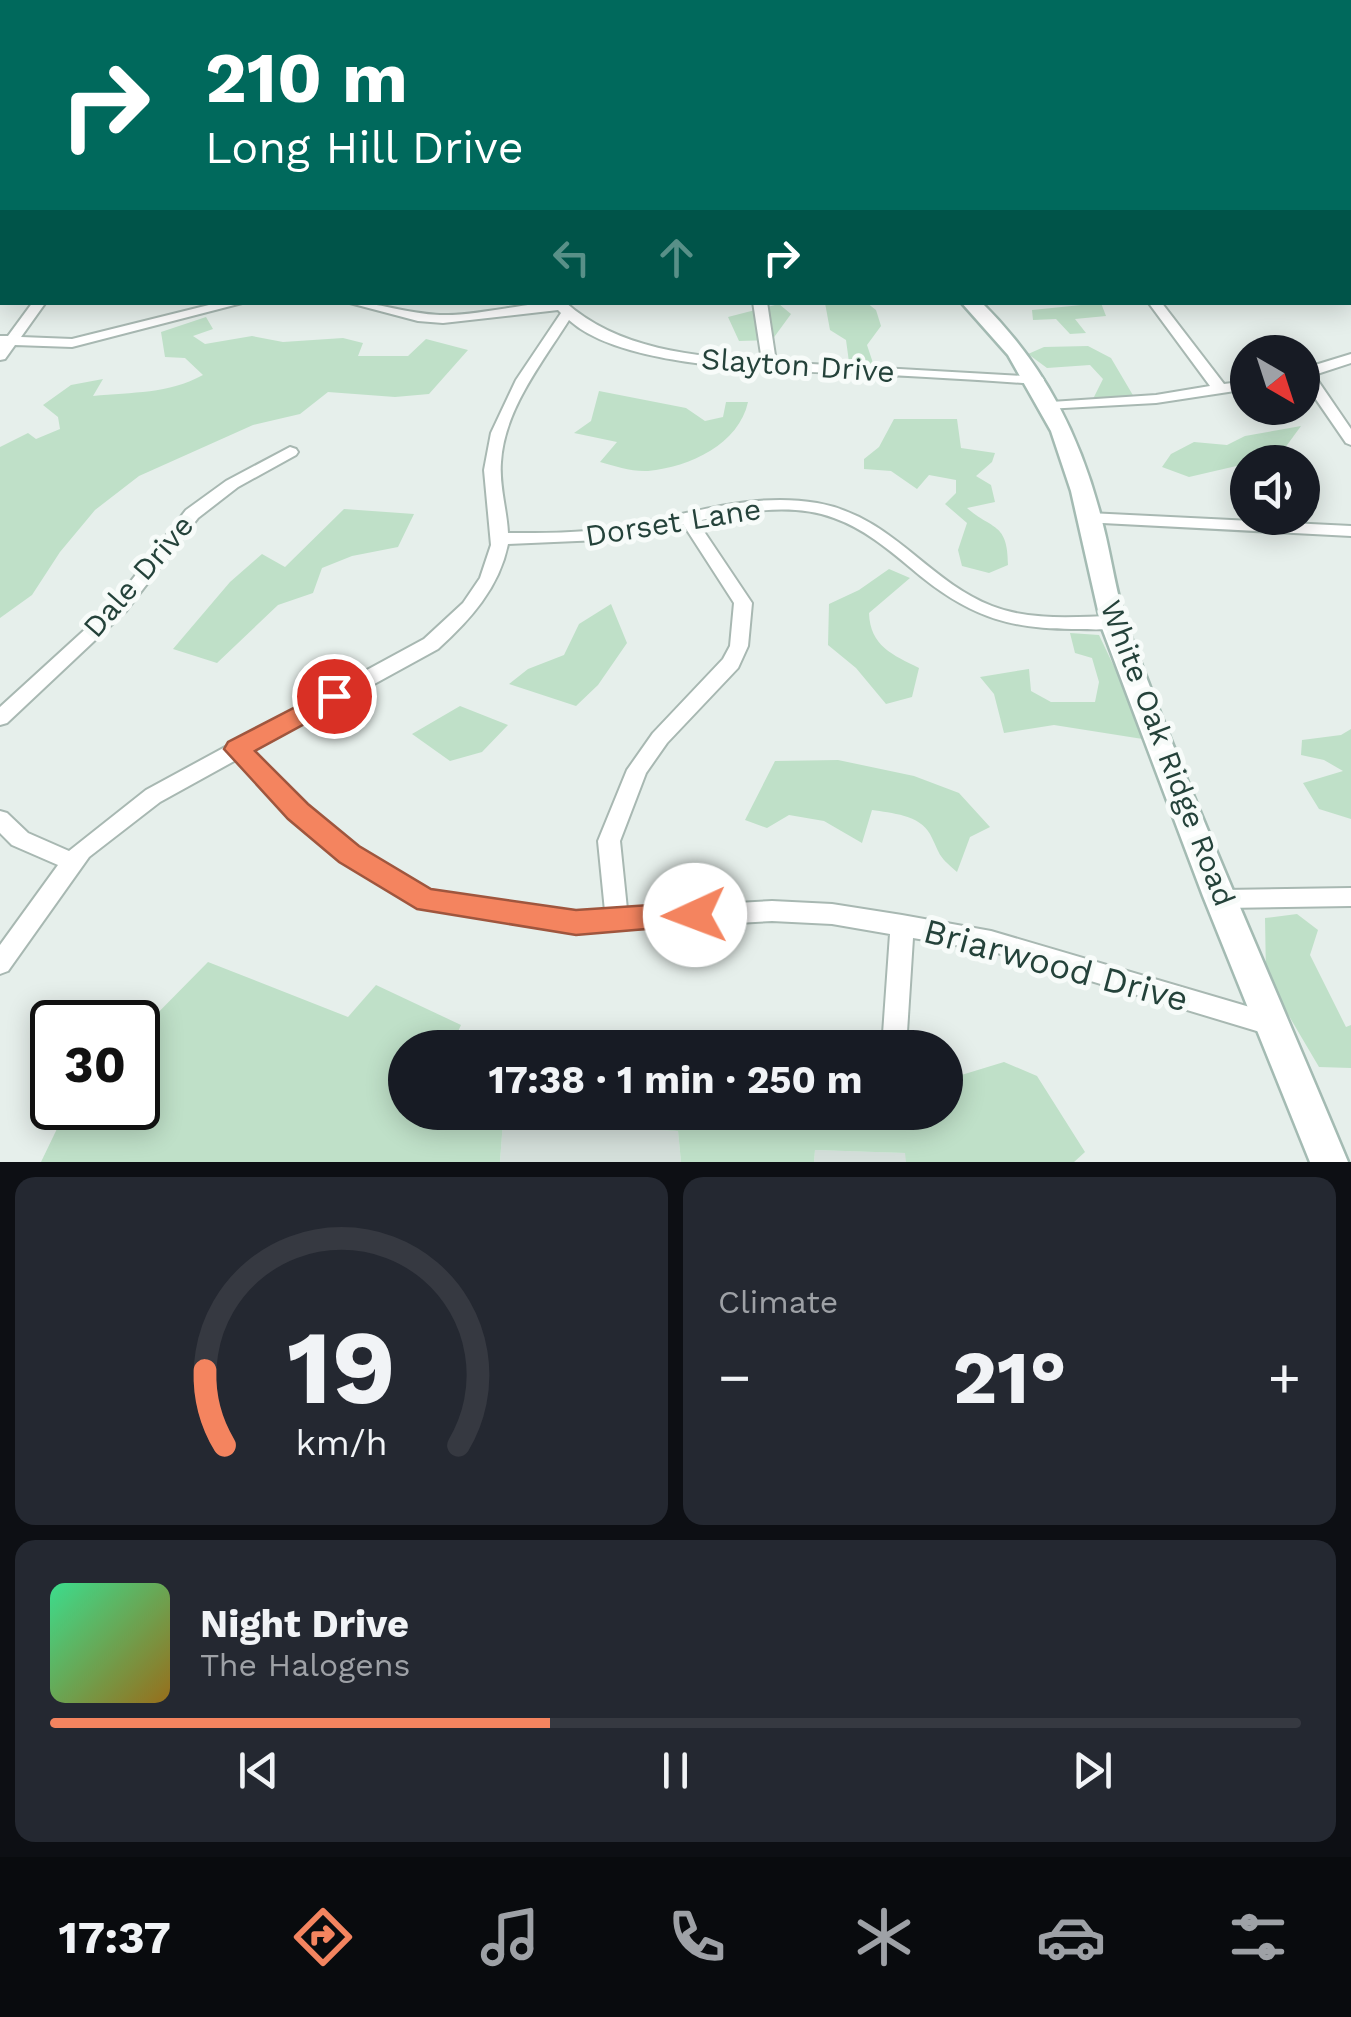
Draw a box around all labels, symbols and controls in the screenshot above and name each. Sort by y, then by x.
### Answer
text: 210 m [205,37,408,119]
icon: right [40,40,170,170]
text: Long Hill Drive [205,121,524,174]
icon: left [544,230,599,285]
icon: ahead [649,230,704,285]
icon: right [754,230,809,285]
north arrow [1230,335,1320,425]
map controls [1230,335,1320,535]
street label: Slayton Drive [700,341,896,389]
button: sound [1230,445,1320,535]
street label: Dorset Lane [583,491,763,553]
street label: Dale Drive [76,508,200,644]
street label: White Oak Ridge Road [1093,595,1243,911]
pin [292,654,377,739]
icon: arrive [307,669,362,724]
position arrow [643,863,747,967]
street label: Briarwood Drive [919,909,1193,1021]
speed limit sign: 30 [30,1000,160,1130]
text: 17:38 · 1 min · 250 m [488,1058,863,1102]
text: Climate [718,1283,838,1321]
text: 19 [287,1306,396,1428]
text: 21° [952,1333,1067,1421]
text: − [718,1345,751,1409]
text: + [1268,1345,1301,1409]
text: km/h [295,1422,388,1464]
text: Night Drive [200,1602,409,1646]
text: The Halogens [200,1646,410,1684]
icon: previous [231,1743,286,1798]
icon: pause [648,1743,703,1798]
icon: next [1065,1743,1120,1798]
icon: directions [288,1902,358,1972]
icon: music [475,1902,545,1972]
icon: phone [662,1902,732,1972]
icon: climate [849,1902,919,1972]
icon: car [1036,1902,1106,1972]
icon: filters [1223,1902,1293,1972]
text: 17:37 [58,1911,171,1964]

